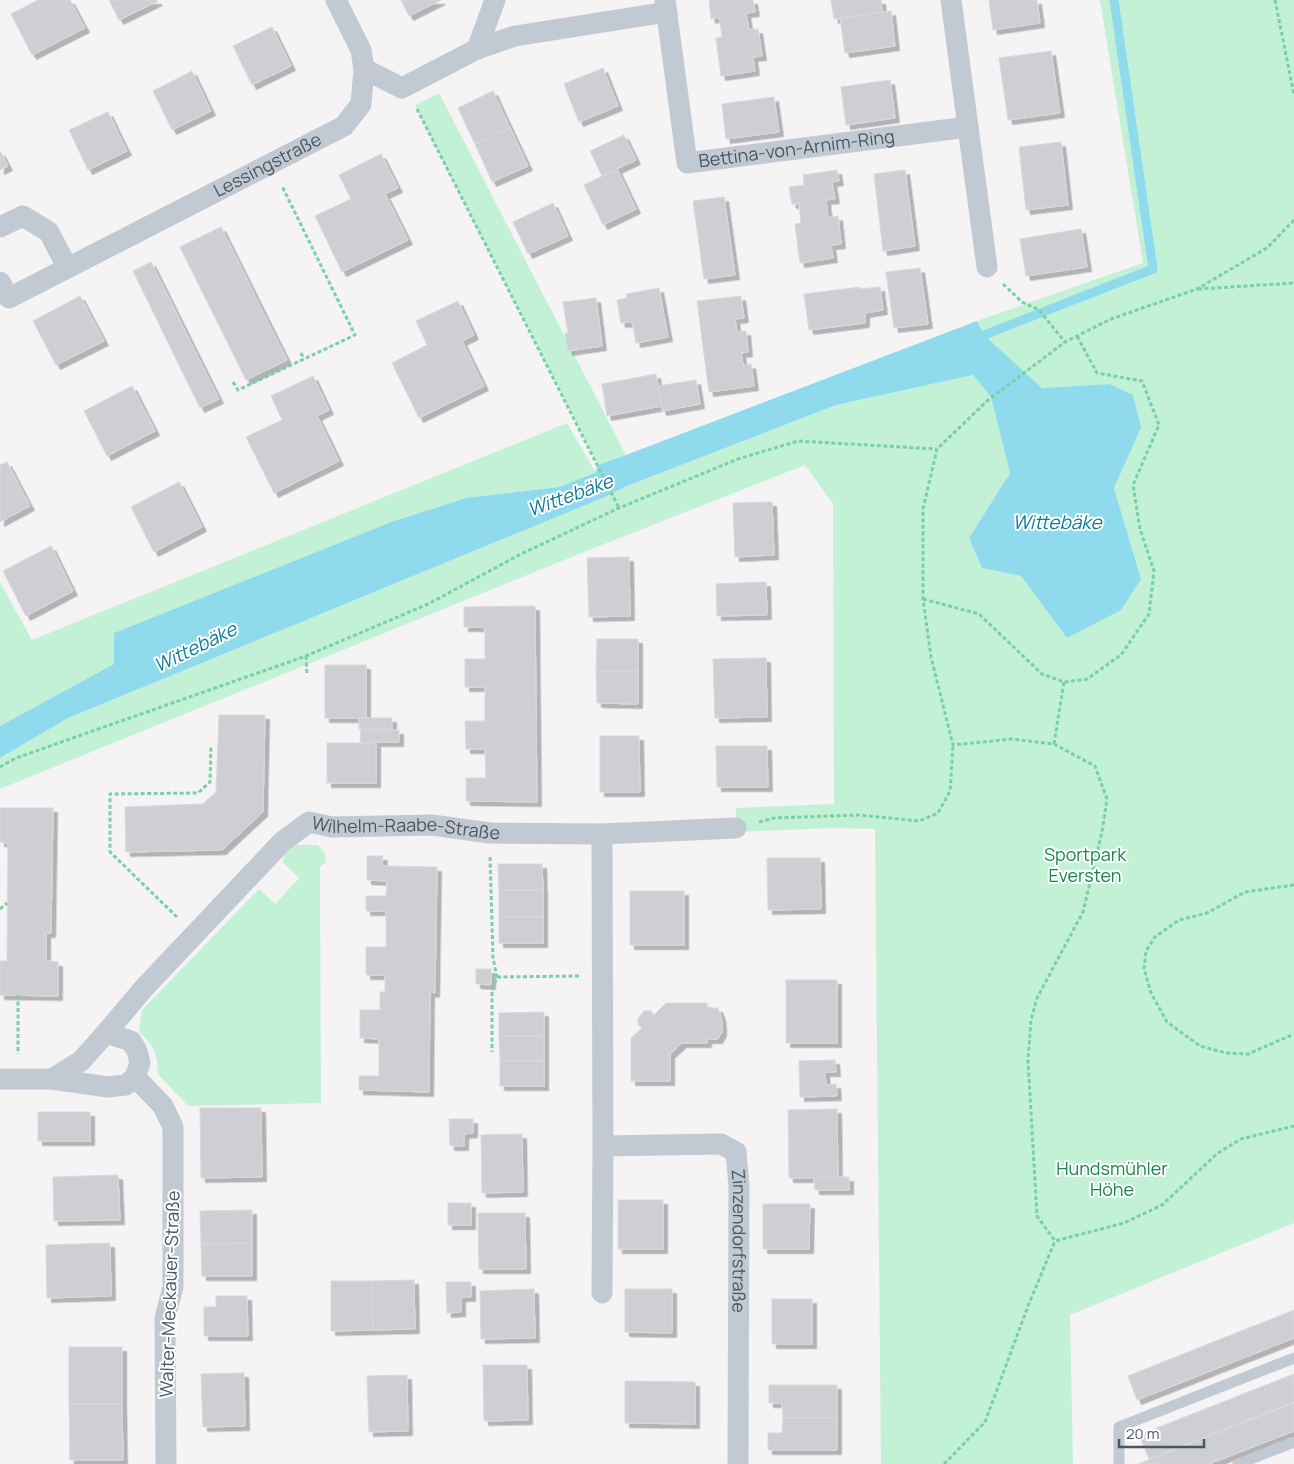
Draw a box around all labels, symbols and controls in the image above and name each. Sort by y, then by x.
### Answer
street label: Bettina-von-Arnim-Ring [697,124,896,172]
street label: Lessingstraße [209,127,325,202]
water label: Wittebäke [524,467,618,522]
water label: Wittebäke [1012,509,1103,535]
water label: Wittebäke [149,615,242,678]
street label: Wilhelm-Raabe-Straße [310,810,500,844]
park label: Sportpark Eversten [1044,842,1127,887]
park label: Hundsmühler Höhe [1056,1156,1168,1201]
street label: Zinzendorfstraße [727,1168,752,1313]
street label: Walter-Meckauer-Straße [153,1190,185,1398]
scale bar [1119,1416,1204,1448]
text: 20 m [1126,1423,1159,1444]

